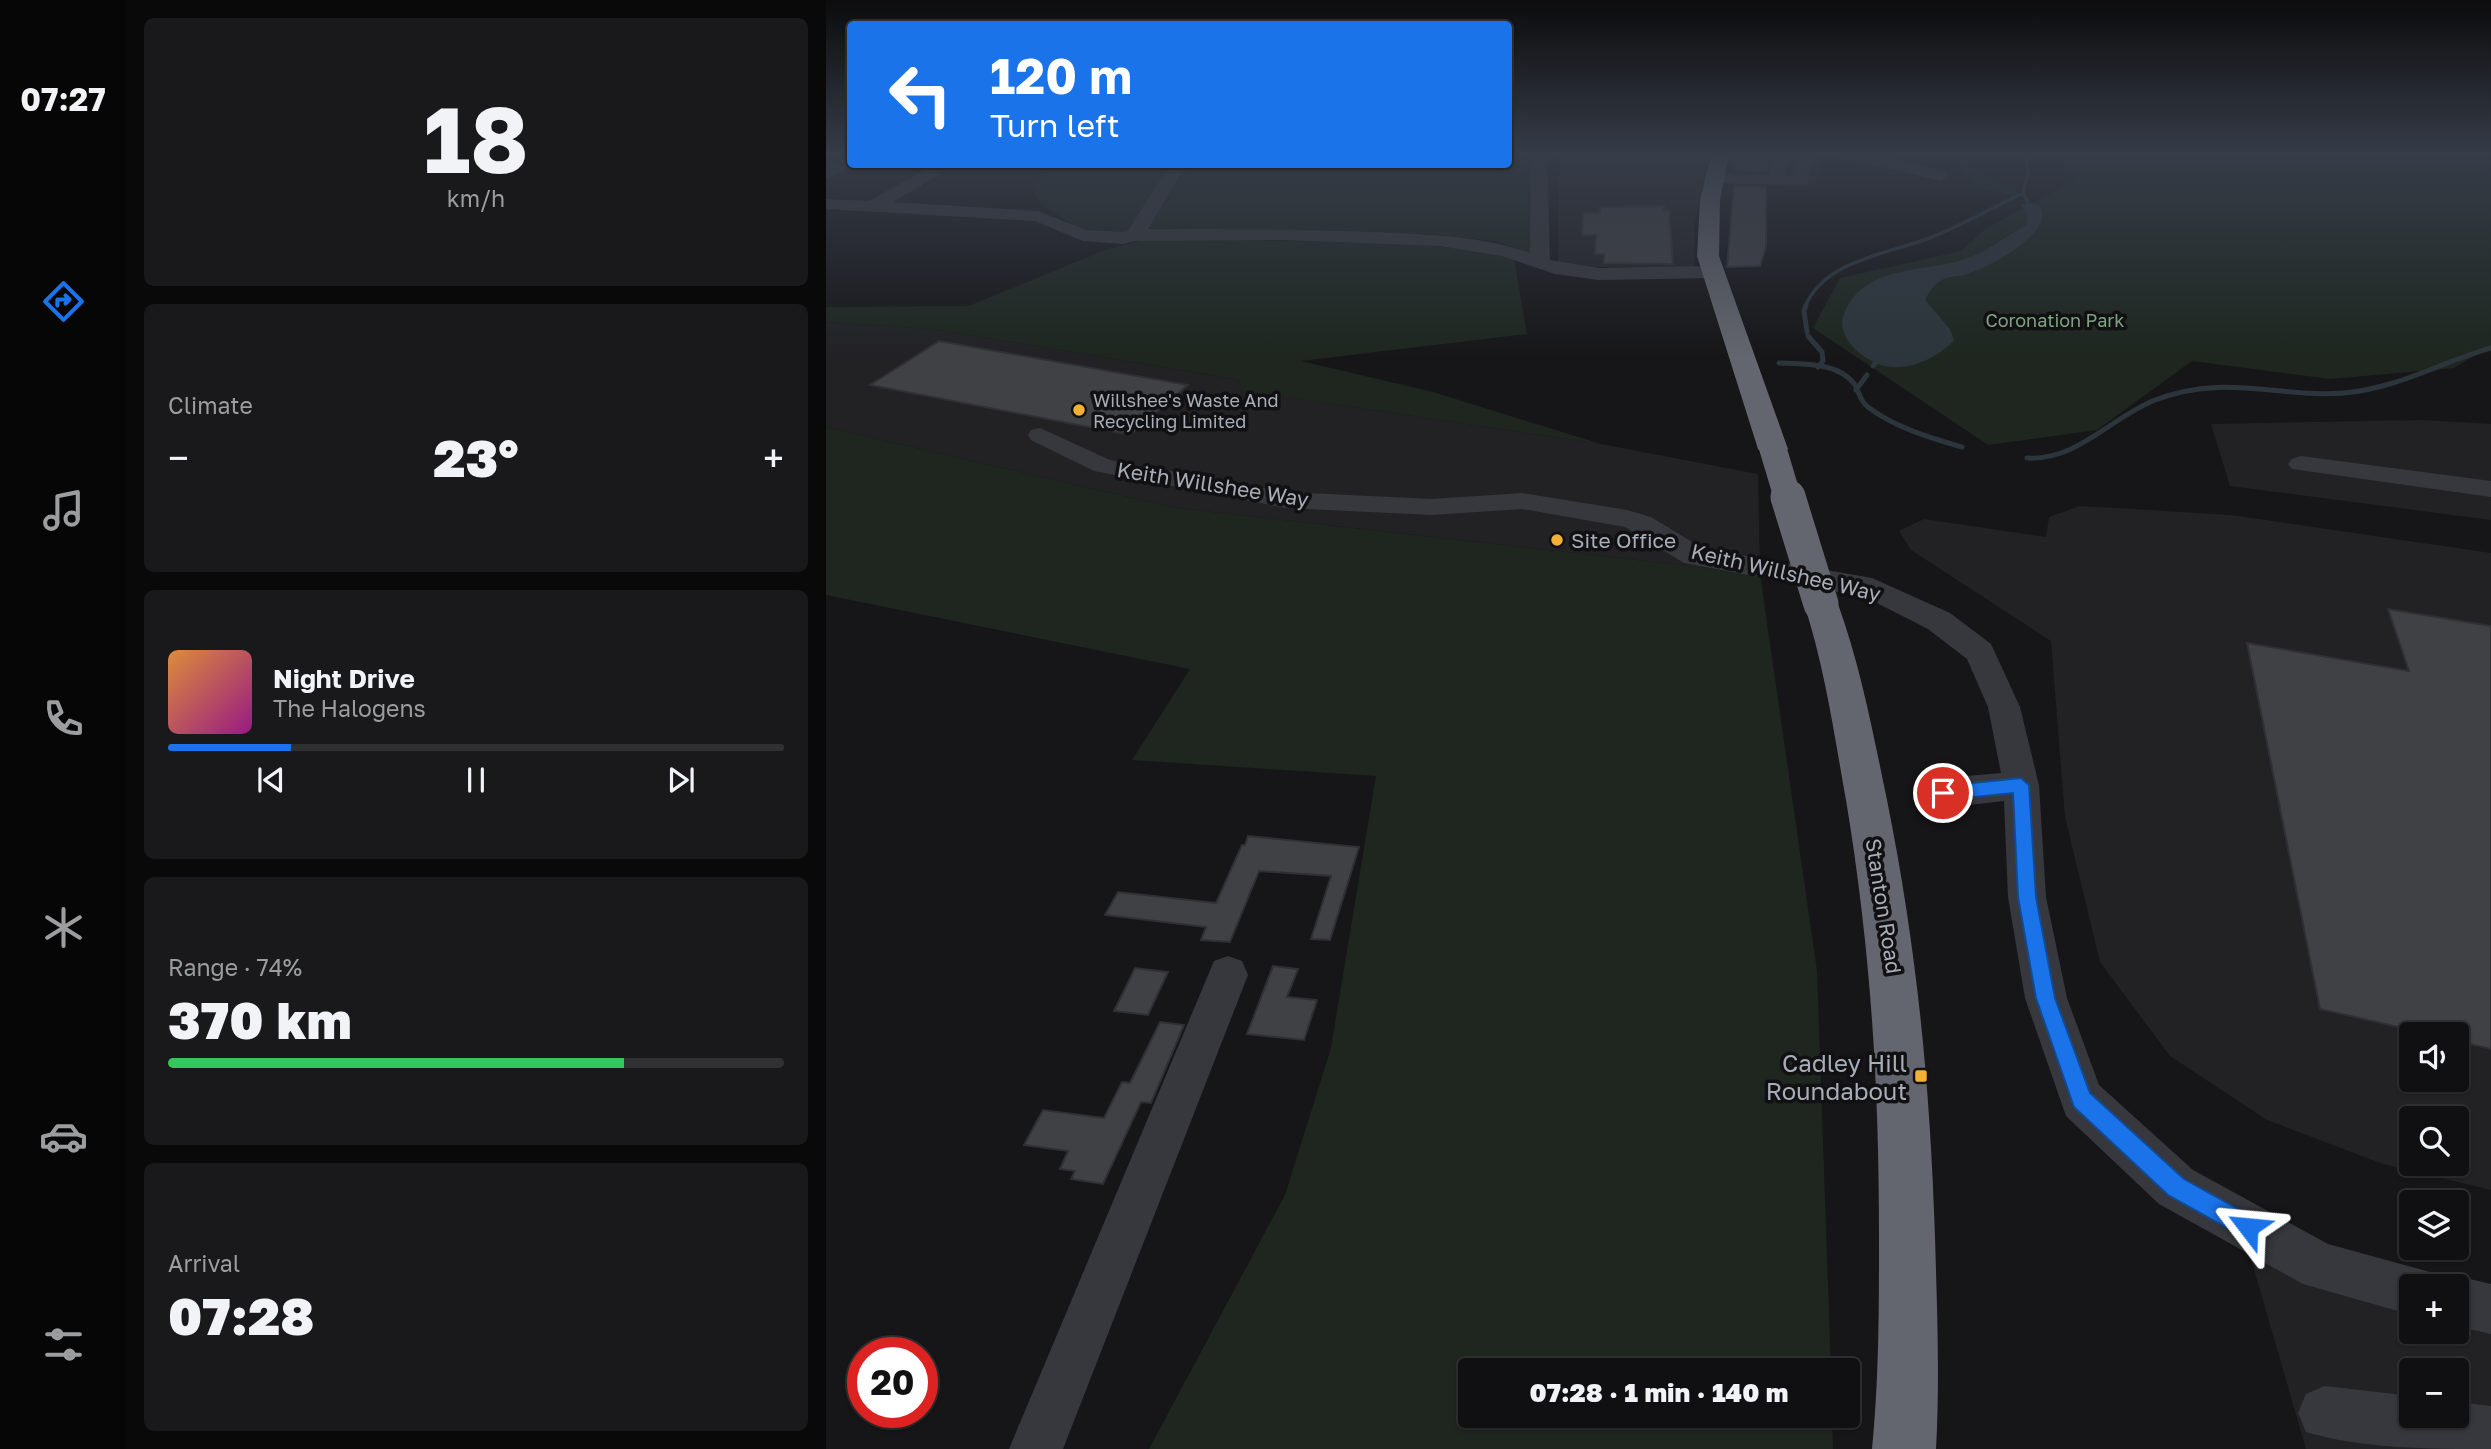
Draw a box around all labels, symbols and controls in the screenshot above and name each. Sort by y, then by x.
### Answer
text: 120 m [990,46,1132,105]
icon: left [875,49,966,140]
text: 07:27 [20,80,106,118]
text: 18 [423,84,529,193]
text: Turn left [990,106,1119,144]
text: km/h [447,184,505,212]
icon: directions [39,277,88,326]
park label: Coronation Park [1985,309,2125,331]
place label: Willshee's Waste And Recycling Limited [1093,389,1279,432]
text: Climate [168,391,253,419]
marker: Willshee's Waste And Recycling Limited [1071,402,1087,418]
text: 23° [433,426,519,488]
text: − [168,435,189,480]
text: + [763,435,784,480]
street label: Keith Willshee Way [1115,456,1311,512]
icon: music [39,486,88,535]
place label: Site Office [1571,527,1676,553]
marker: Site Office [1549,532,1565,548]
street label: Keith Willshee Way [1689,538,1884,607]
text: Night Drive [273,663,415,694]
icon: phone [39,694,88,743]
text: The Halogens [273,694,426,722]
icon: previous [252,761,290,799]
icon: pause [457,761,495,799]
icon: next [662,761,700,799]
pin [1913,763,1973,823]
icon: arrive [1924,774,1962,812]
street label: Stanton Road [1860,837,1908,975]
icon: climate [39,903,88,952]
text: Range · 74% [168,953,302,981]
text: 370 km [168,988,352,1050]
map controls [2399,1022,2469,1428]
button: sound [2399,1022,2469,1092]
place label: Cadley Hill Roundabout [1766,1048,1907,1105]
marker: Cadley Hill Roundabout [1913,1068,1929,1084]
button: search [2399,1106,2469,1176]
icon: car [39,1112,88,1161]
position arrow [2211,1190,2285,1264]
button: layers [2399,1190,2469,1260]
text: Arrival [168,1249,240,1277]
button: + [2399,1274,2469,1344]
text: 07:28 [168,1284,314,1346]
icon: filters [39,1320,88,1369]
speed limit sign: 20 [847,1337,938,1428]
button: − [2399,1358,2469,1428]
text: 07:28 · 1 min · 140 m [1530,1377,1788,1408]

